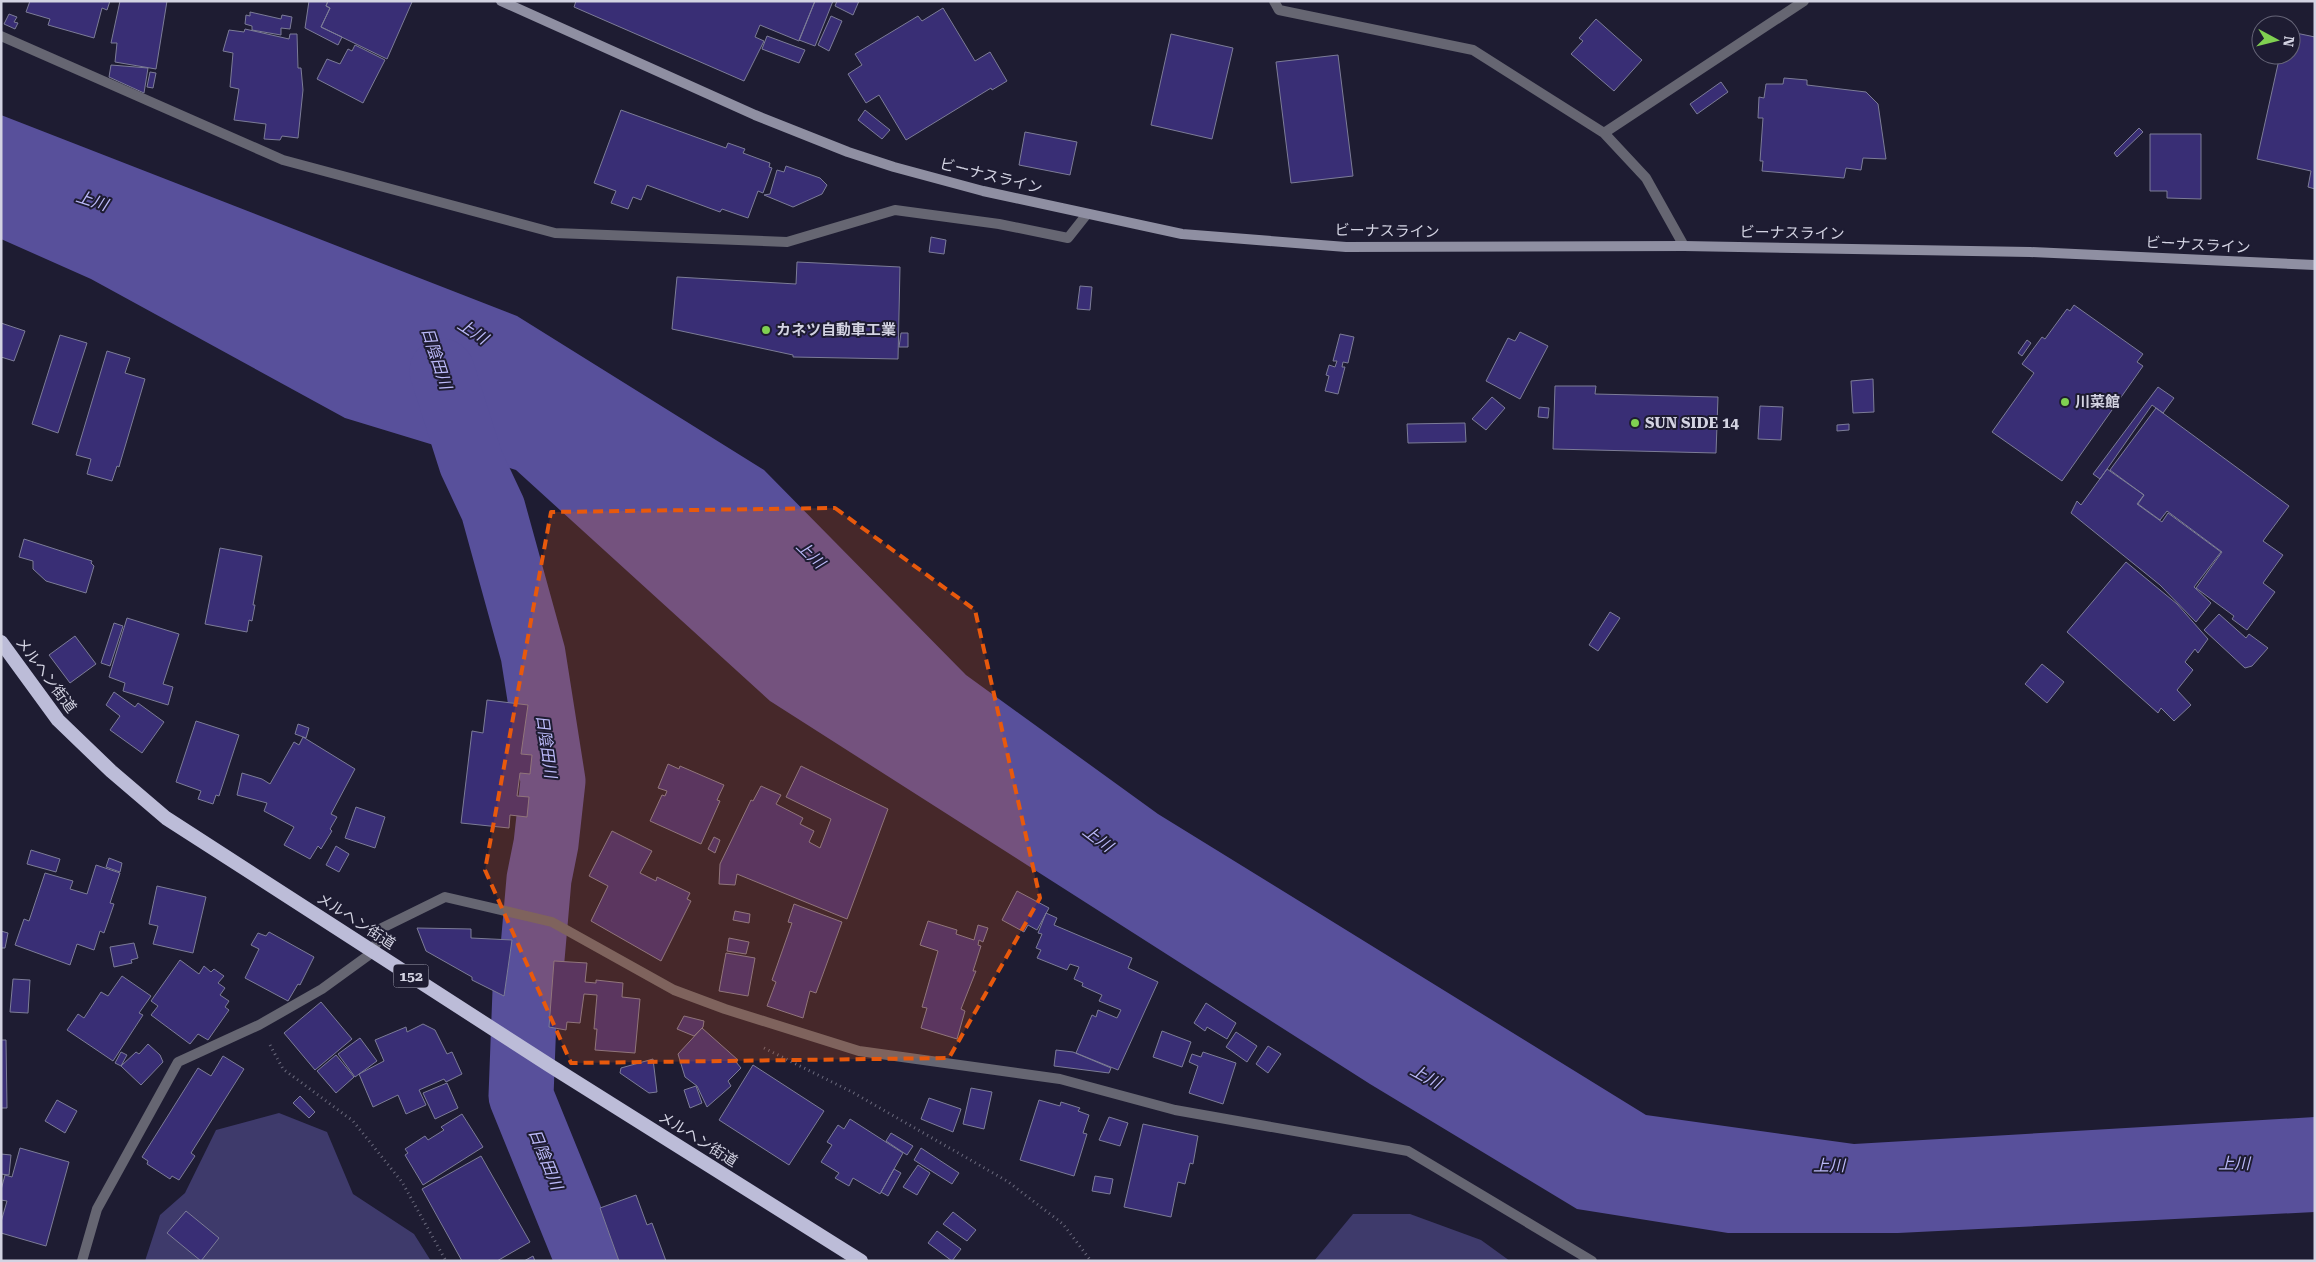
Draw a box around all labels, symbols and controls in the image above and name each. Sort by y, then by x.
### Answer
north arrow [2251,15,2301,65]
text: N [2280,35,2298,48]
street label: ビーナスライン [938,155,1044,197]
water label: 上川 [74,186,112,215]
street label: ビーナスライン [1334,221,1440,241]
street label: ビーナスライン [1739,223,1845,243]
street label: ビーナスライン [2145,233,2251,257]
water label: 上川 [454,315,493,349]
place label: カネツ自動車工業 [776,321,896,339]
marker: カネツ自動車工業 [760,324,772,336]
water label: 日陰田川 [418,325,456,393]
place label: 川菜館 [2075,393,2120,411]
marker: 川菜館 [2059,396,2071,408]
place label: SUN SIDE 14 [1645,414,1739,432]
marker: SUN SIDE 14 [1629,417,1641,429]
water label: 上川 [793,536,830,574]
street label: メルヘン街道 [12,634,80,716]
water label: 日陰田川 [533,713,561,781]
water label: 上川 [1079,821,1118,857]
street label: メルヘン街道 [313,889,399,953]
road number: 152 [394,964,428,988]
water label: 上川 [1407,1060,1446,1093]
street label: メルヘン街道 [655,1108,741,1170]
water label: 日陰田川 [525,1126,567,1194]
water label: 上川 [2218,1154,2252,1173]
water label: 上川 [1813,1156,1847,1175]

